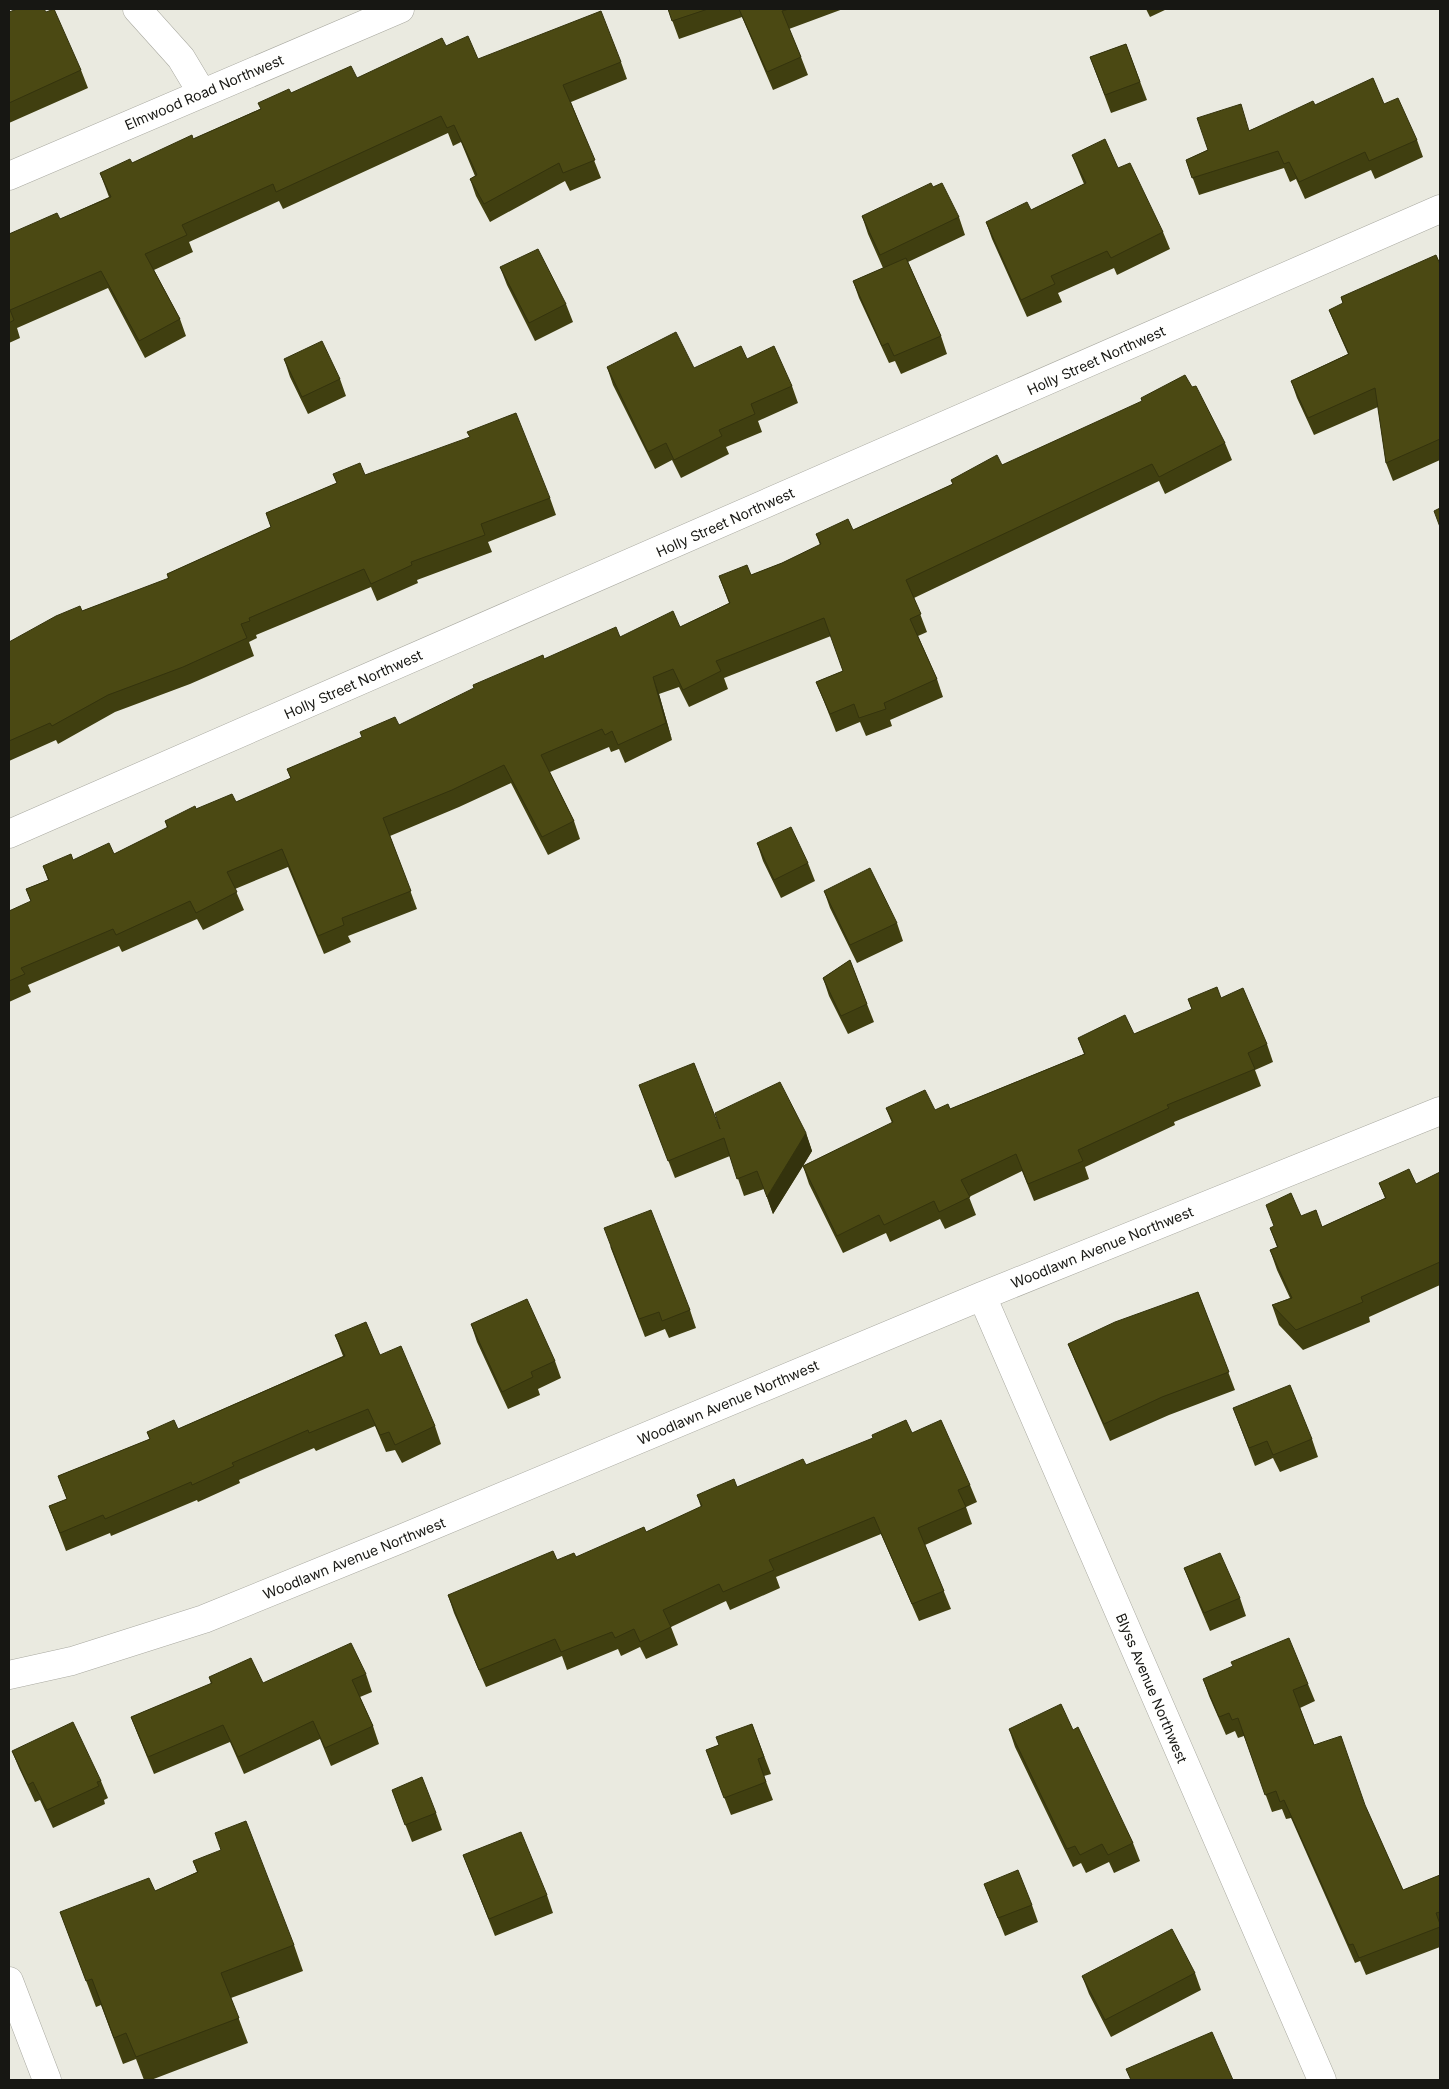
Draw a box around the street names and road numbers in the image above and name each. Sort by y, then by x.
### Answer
street label: Elmwood Road Northwest [122,51,286,133]
street label: Holly Street Northwest [1024,322,1168,398]
street label: Holly Street Northwest [653,484,797,560]
street label: Holly Street Northwest [281,646,425,722]
street label: Woodlawn Avenue Northwest [1008,1202,1196,1291]
street label: Woodlawn Avenue Northwest [635,1356,822,1448]
street label: Woodlawn Avenue Northwest [260,1513,448,1602]
street label: Blyss Avenue Northwest [1113,1611,1191,1766]

